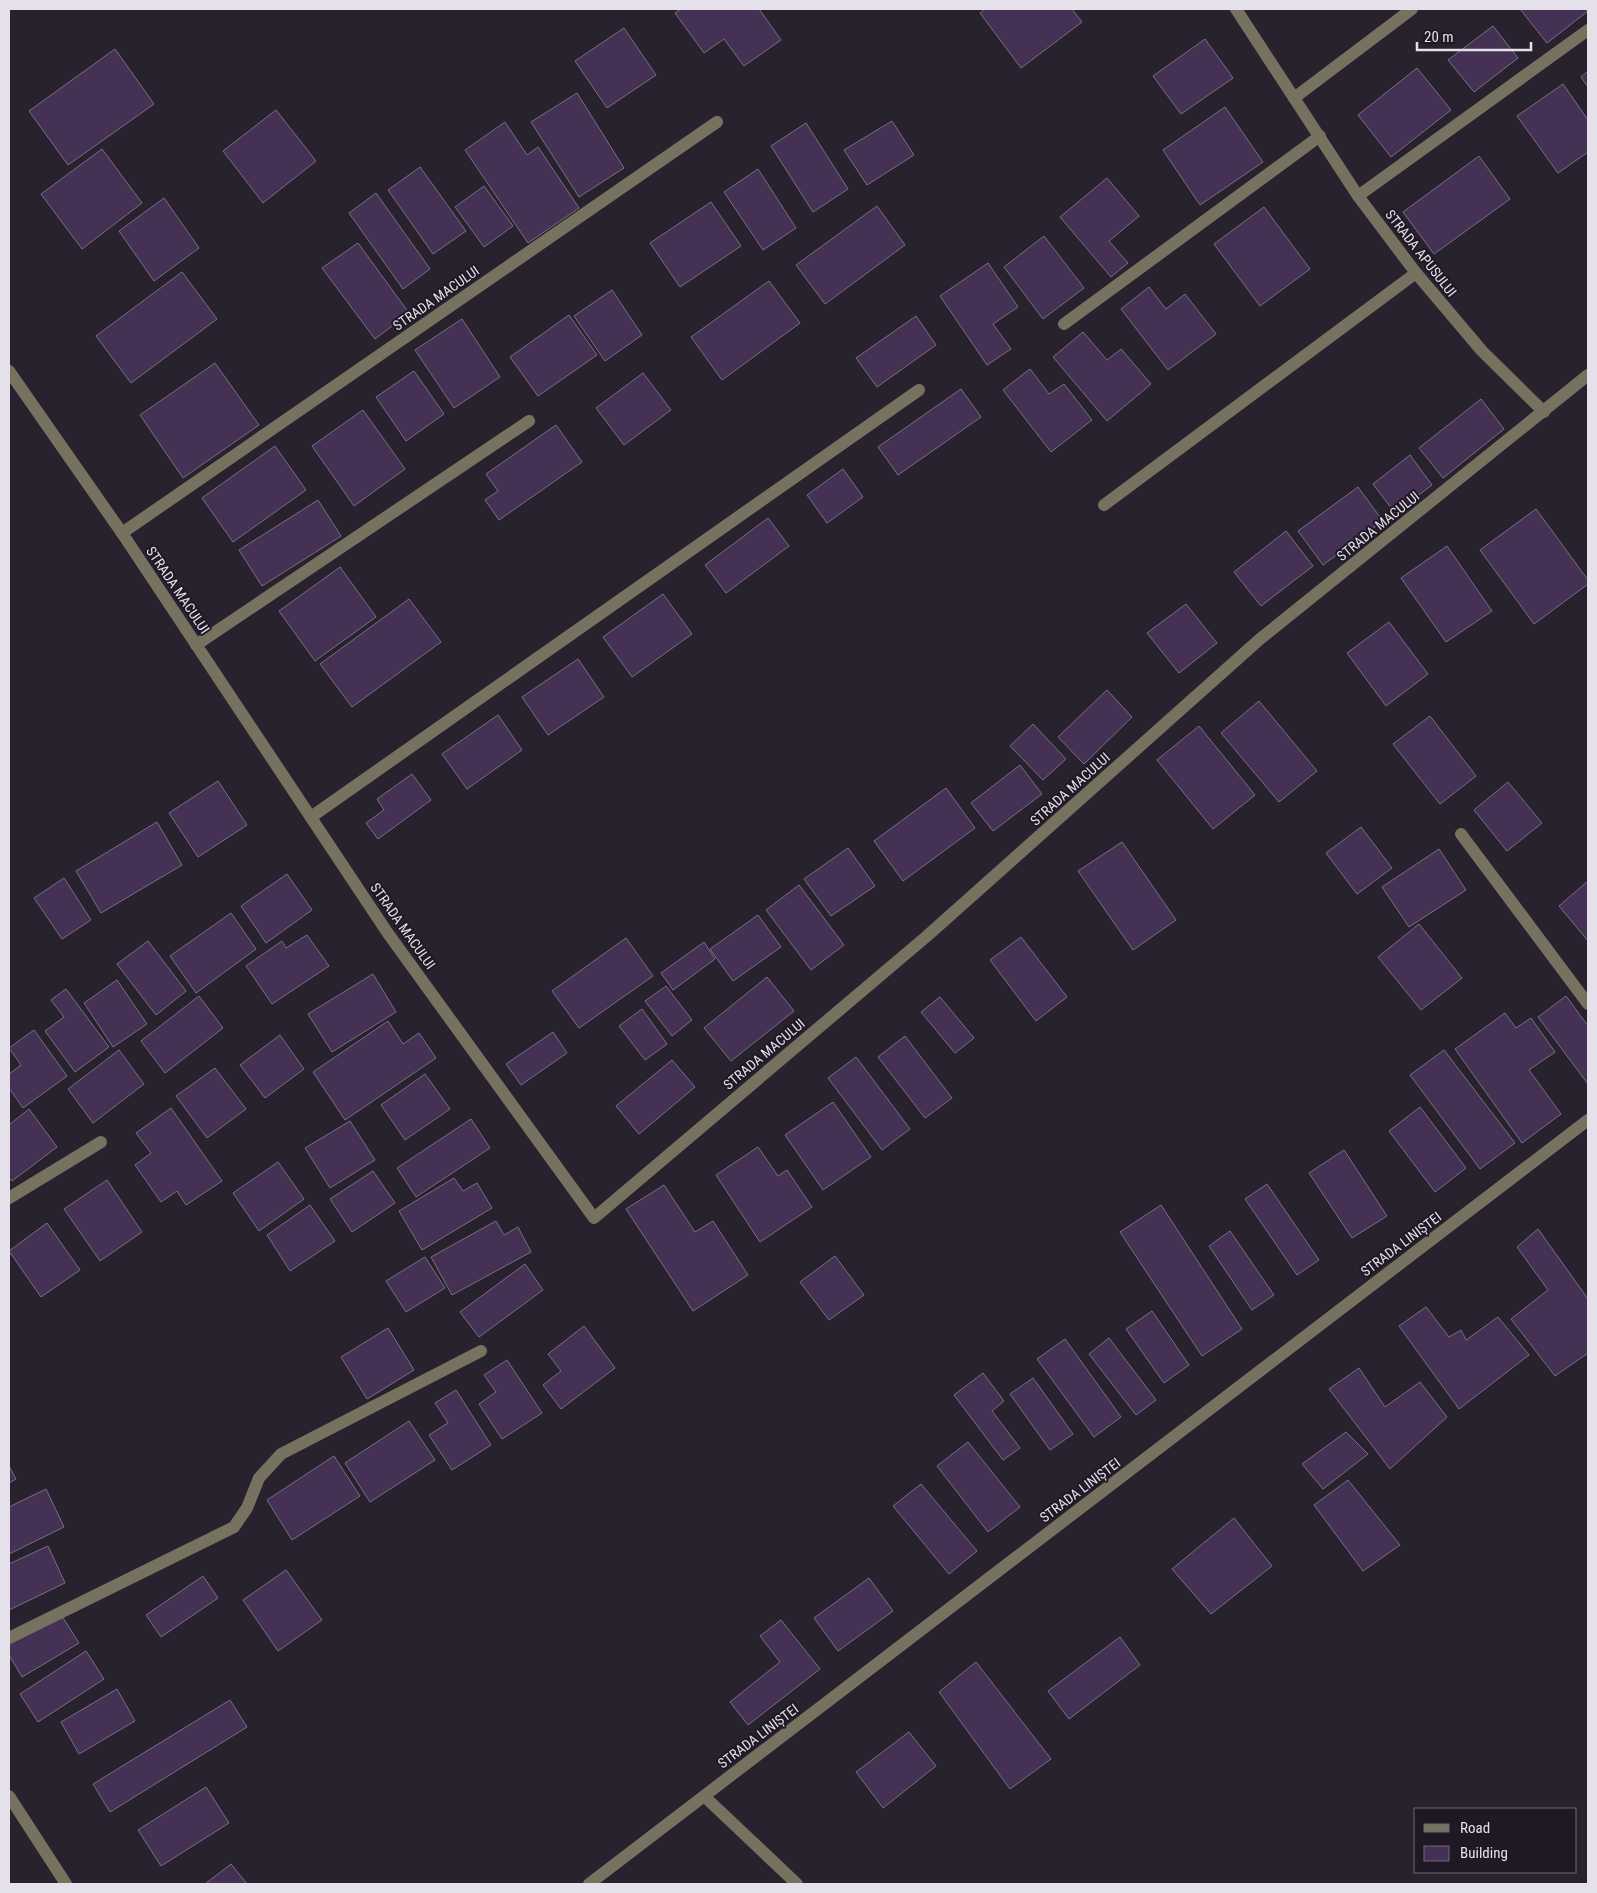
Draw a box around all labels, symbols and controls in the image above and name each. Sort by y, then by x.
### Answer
scale bar [1417,20,1531,52]
text: 20 m [1424,28,1454,46]
street label: STRADA APUSULUI [1382,206,1460,300]
street label: STRADA MACULUI [390,262,482,334]
street label: STRADA MACULUI [1334,488,1422,564]
street label: STRADA MACULUI [143,544,213,636]
street label: STRADA MACULUI [1027,749,1113,829]
street label: STRADA MACULUI [367,880,439,972]
street label: STRADA MACULUI [720,1015,808,1093]
street label: STRADA LINIȘTEI [1358,1209,1445,1280]
street label: STRADA LINIȘTEI [1037,1455,1124,1526]
street label: STRADA LINIȘTEI [715,1701,802,1772]
legend [1414,1808,1577,1873]
text: Road [1460,1819,1490,1837]
text: Building [1460,1844,1508,1862]

